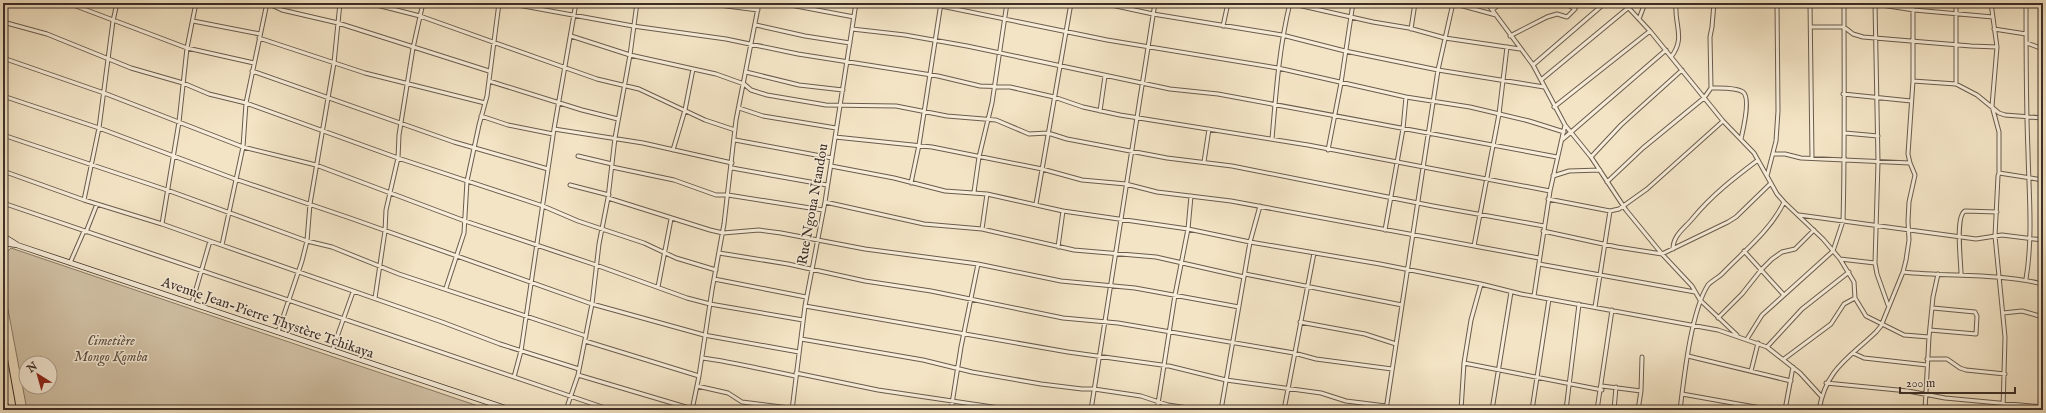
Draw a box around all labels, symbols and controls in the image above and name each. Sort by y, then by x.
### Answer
street label: Rue Ngoua Ntandou [793,142,833,266]
street label: Avenue Jean-Pierre Thystère Tchikaya [158,273,377,363]
park label: Cimetière Mongo Komba [74,332,148,367]
north arrow [18,355,58,395]
text: N [24,359,41,377]
scale bar [1900,369,2015,395]
text: 200 m [1906,376,1935,391]

